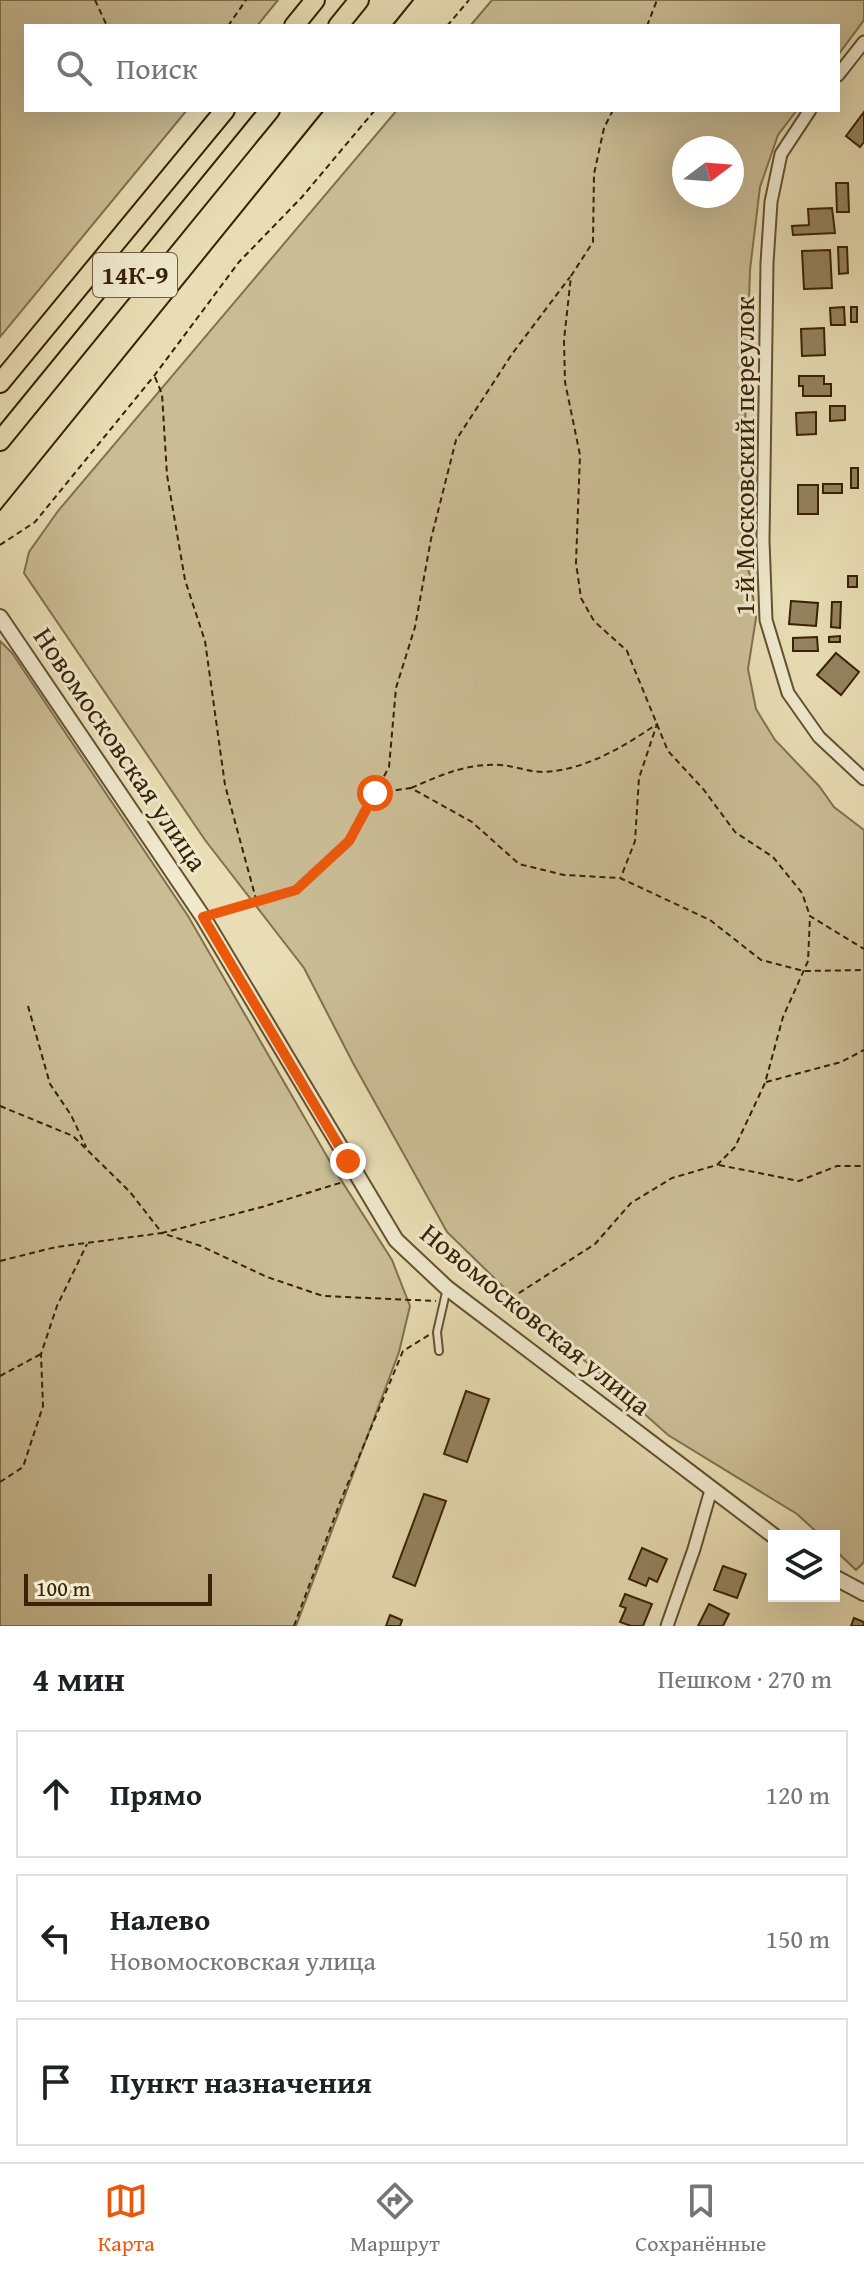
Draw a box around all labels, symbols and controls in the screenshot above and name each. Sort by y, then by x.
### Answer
search box [24,24,840,112]
icon: search [52,46,96,90]
text: Поиск [116,46,198,90]
north arrow [672,136,744,208]
road number: 14К-9 [93,253,177,297]
street label: 1-й Московский переулок [723,296,764,616]
street label: Новомосковская улица [24,619,219,879]
route start [357,775,393,811]
route end [330,1143,366,1179]
street label: Новомосковская улица [412,1213,661,1425]
map controls [768,1530,840,1602]
button: layers [768,1530,840,1602]
scale bar [24,1570,212,1606]
text: 100 m [36,1572,91,1604]
text: 4 мин [32,1654,125,1703]
text: Пешком · 270 m [658,1659,832,1698]
icon: ahead [34,1772,78,1816]
text: Прямо [110,1772,202,1816]
text: 120 m [765,1775,830,1814]
text: Налево [110,1897,210,1941]
icon: left [34,1916,78,1960]
text: 150 m [765,1919,830,1958]
text: Новомосковская улица [110,1941,376,1980]
icon: arrive [34,2060,78,2104]
text: Пункт назначения [110,2060,372,2104]
tab: Карта [98,2179,155,2259]
tab: Маршрут [350,2179,440,2259]
tab: Сохранённые [635,2179,766,2259]

